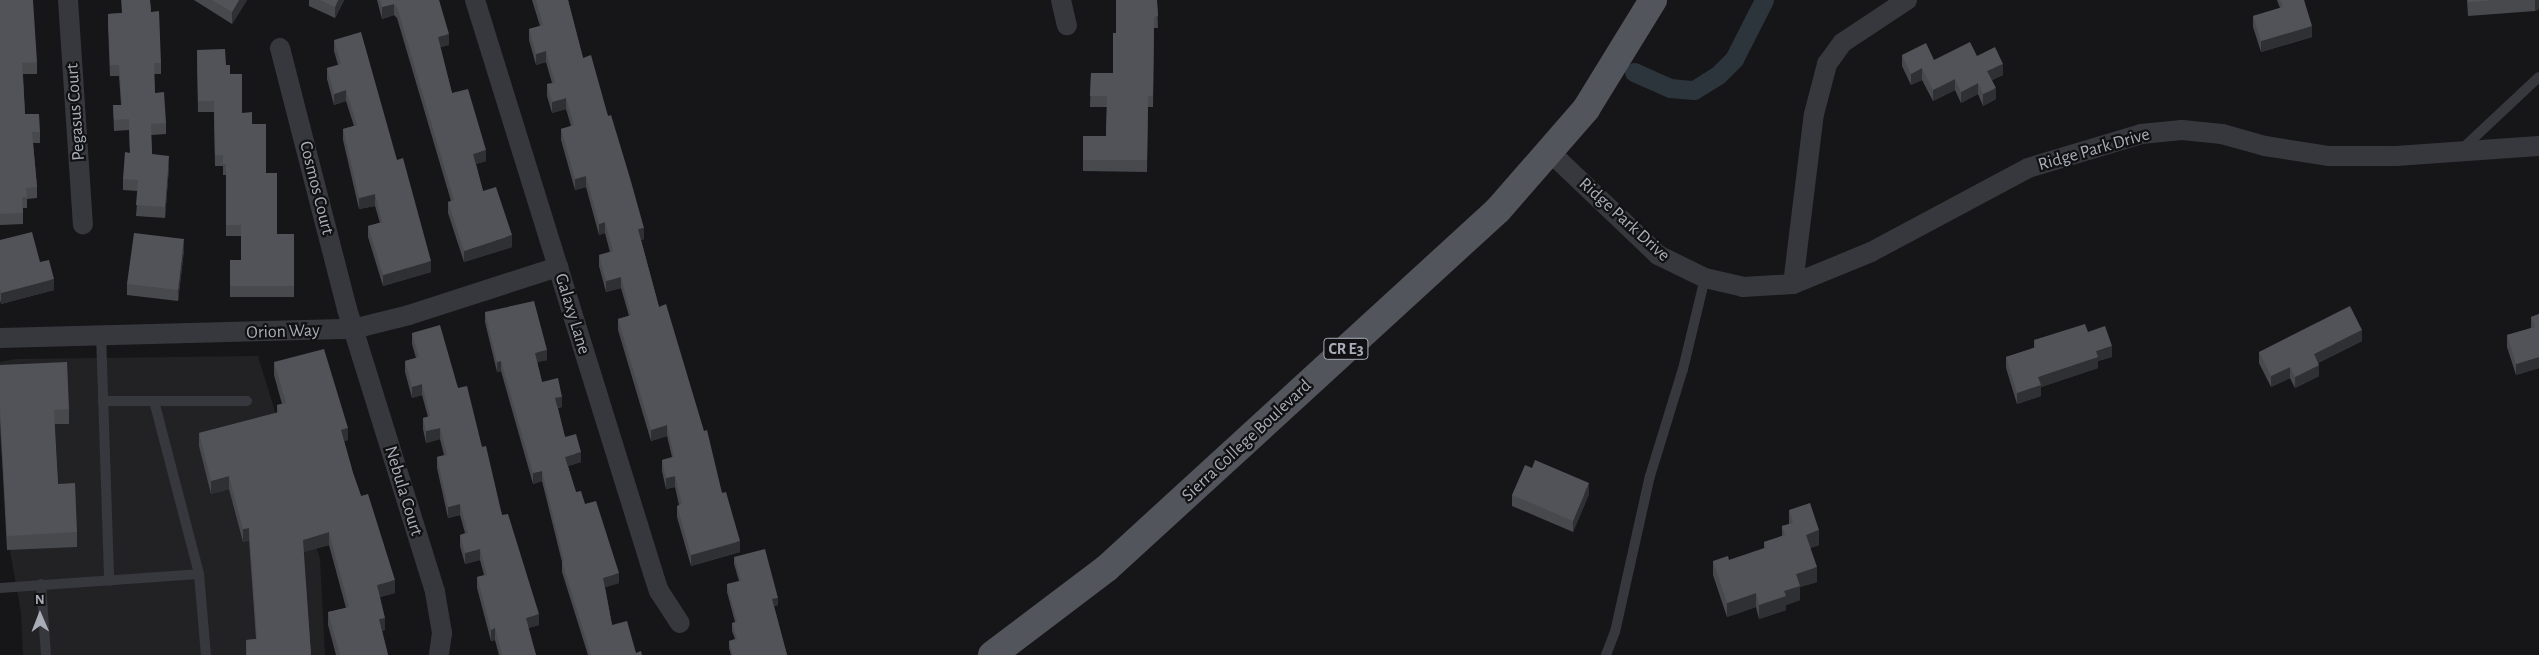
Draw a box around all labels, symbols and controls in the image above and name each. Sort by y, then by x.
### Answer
street label: Pegasus Court [62,63,90,161]
street label: Ridge Park Drive [2036,124,2152,176]
street label: Cosmos Court [294,139,338,237]
street label: Ridge Park Drive [1574,173,1674,267]
street label: Galaxy Lane [549,271,595,357]
street label: Orion Way [246,320,320,344]
road number: CR E3 [1322,336,1370,362]
street label: Sierra College Boulevard [1178,375,1316,507]
street label: Nebula Court [379,443,427,539]
north arrow [15,590,65,640]
text: N [35,593,45,607]

